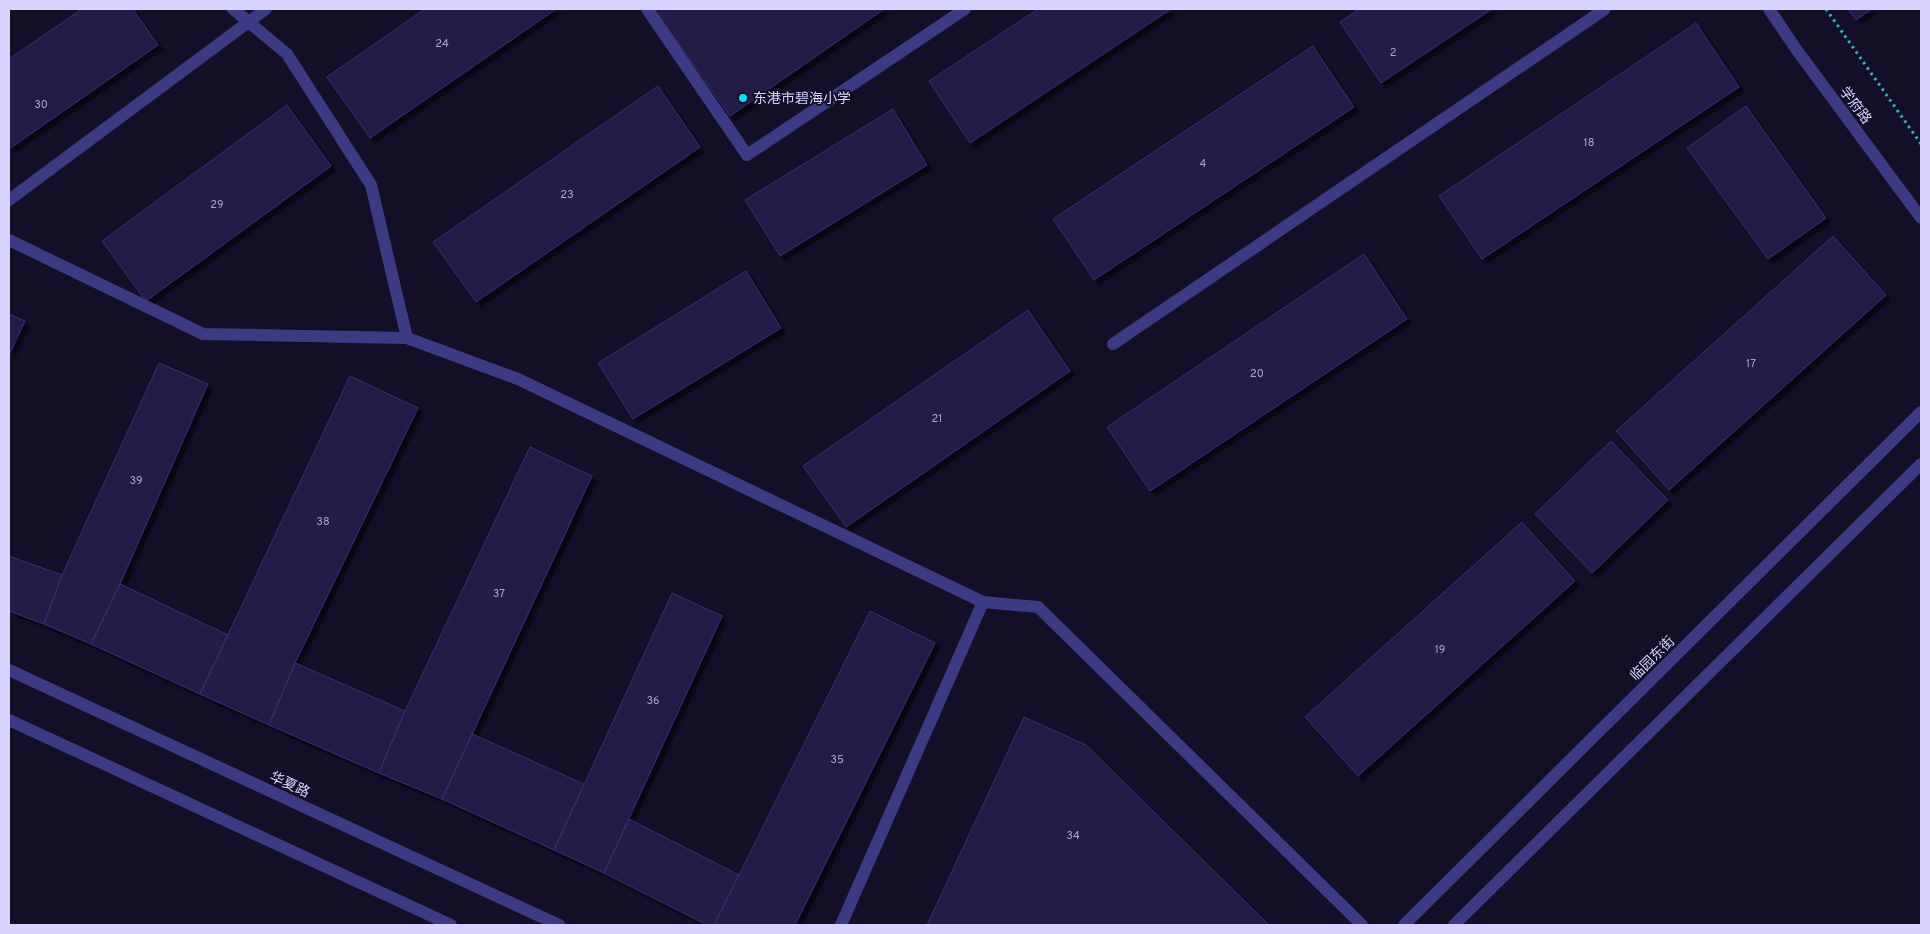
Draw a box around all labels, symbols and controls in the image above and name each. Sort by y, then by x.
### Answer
house number: 24 [435,37,449,51]
house number: 2 [1390,46,1396,60]
street label: 学府路 [1835,84,1874,128]
place label: 东港市碧海小学 [753,91,851,108]
marker: 东港市碧海小学 [737,92,749,104]
house number: 30 [34,98,48,112]
house number: 18 [1584,136,1594,150]
house number: 4 [1200,157,1207,171]
house number: 23 [560,188,574,202]
house number: 29 [210,198,224,212]
house number: 17 [1746,357,1756,371]
house number: 20 [1250,367,1264,381]
house number: 21 [932,412,942,426]
house number: 39 [130,474,142,488]
house number: 38 [316,515,330,529]
house number: 37 [493,587,505,601]
street label: 临园东街 [1627,633,1679,685]
house number: 19 [1435,643,1445,657]
house number: 36 [646,694,660,708]
house number: 35 [830,753,844,767]
street label: 华夏路 [267,768,312,802]
house number: 34 [1066,829,1080,843]

